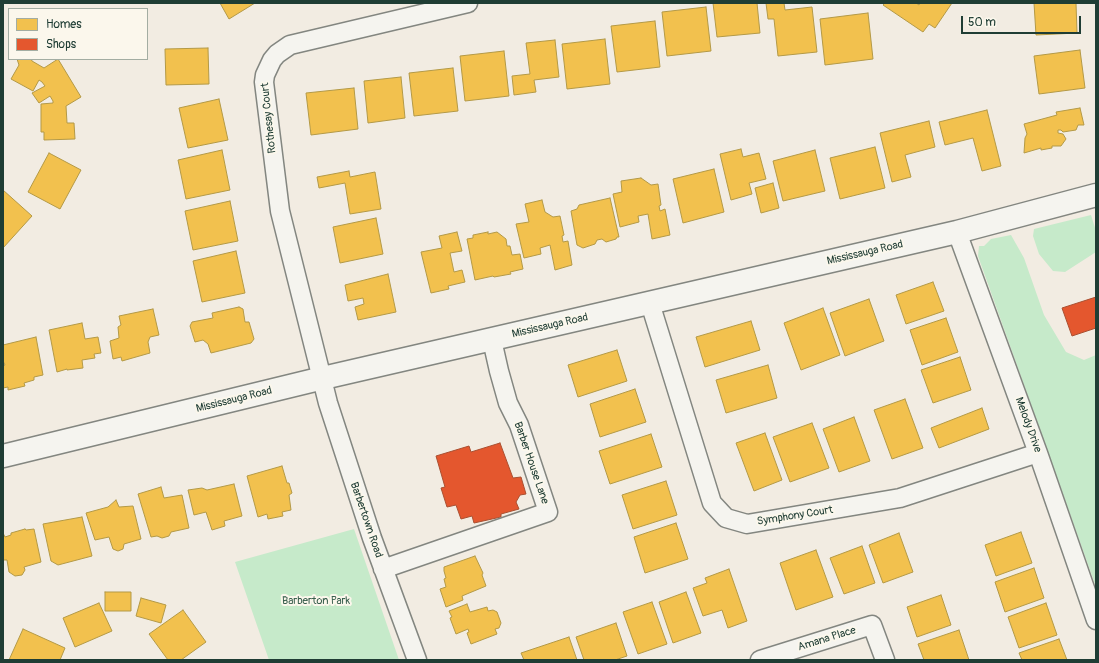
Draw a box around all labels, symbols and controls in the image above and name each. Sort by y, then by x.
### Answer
legend [8,8,148,60]
scale bar [963,8,1083,34]
text: 50 m [968,15,996,30]
text: Homes [46,17,82,32]
text: Shops [46,37,76,52]
street label: Rothesay Court [259,82,279,154]
street label: Mississauga Road [826,238,904,268]
street label: Mississauga Road [511,311,589,341]
street label: Mississauga Road [195,384,273,416]
street label: Melody Drive [1012,396,1044,454]
street label: Barber House Lane [511,420,551,506]
street label: Barbertown Road [347,480,385,560]
street label: Symphony Court [756,503,834,529]
park label: Barberton Park [282,594,350,608]
street label: Amana Place [796,624,858,654]

